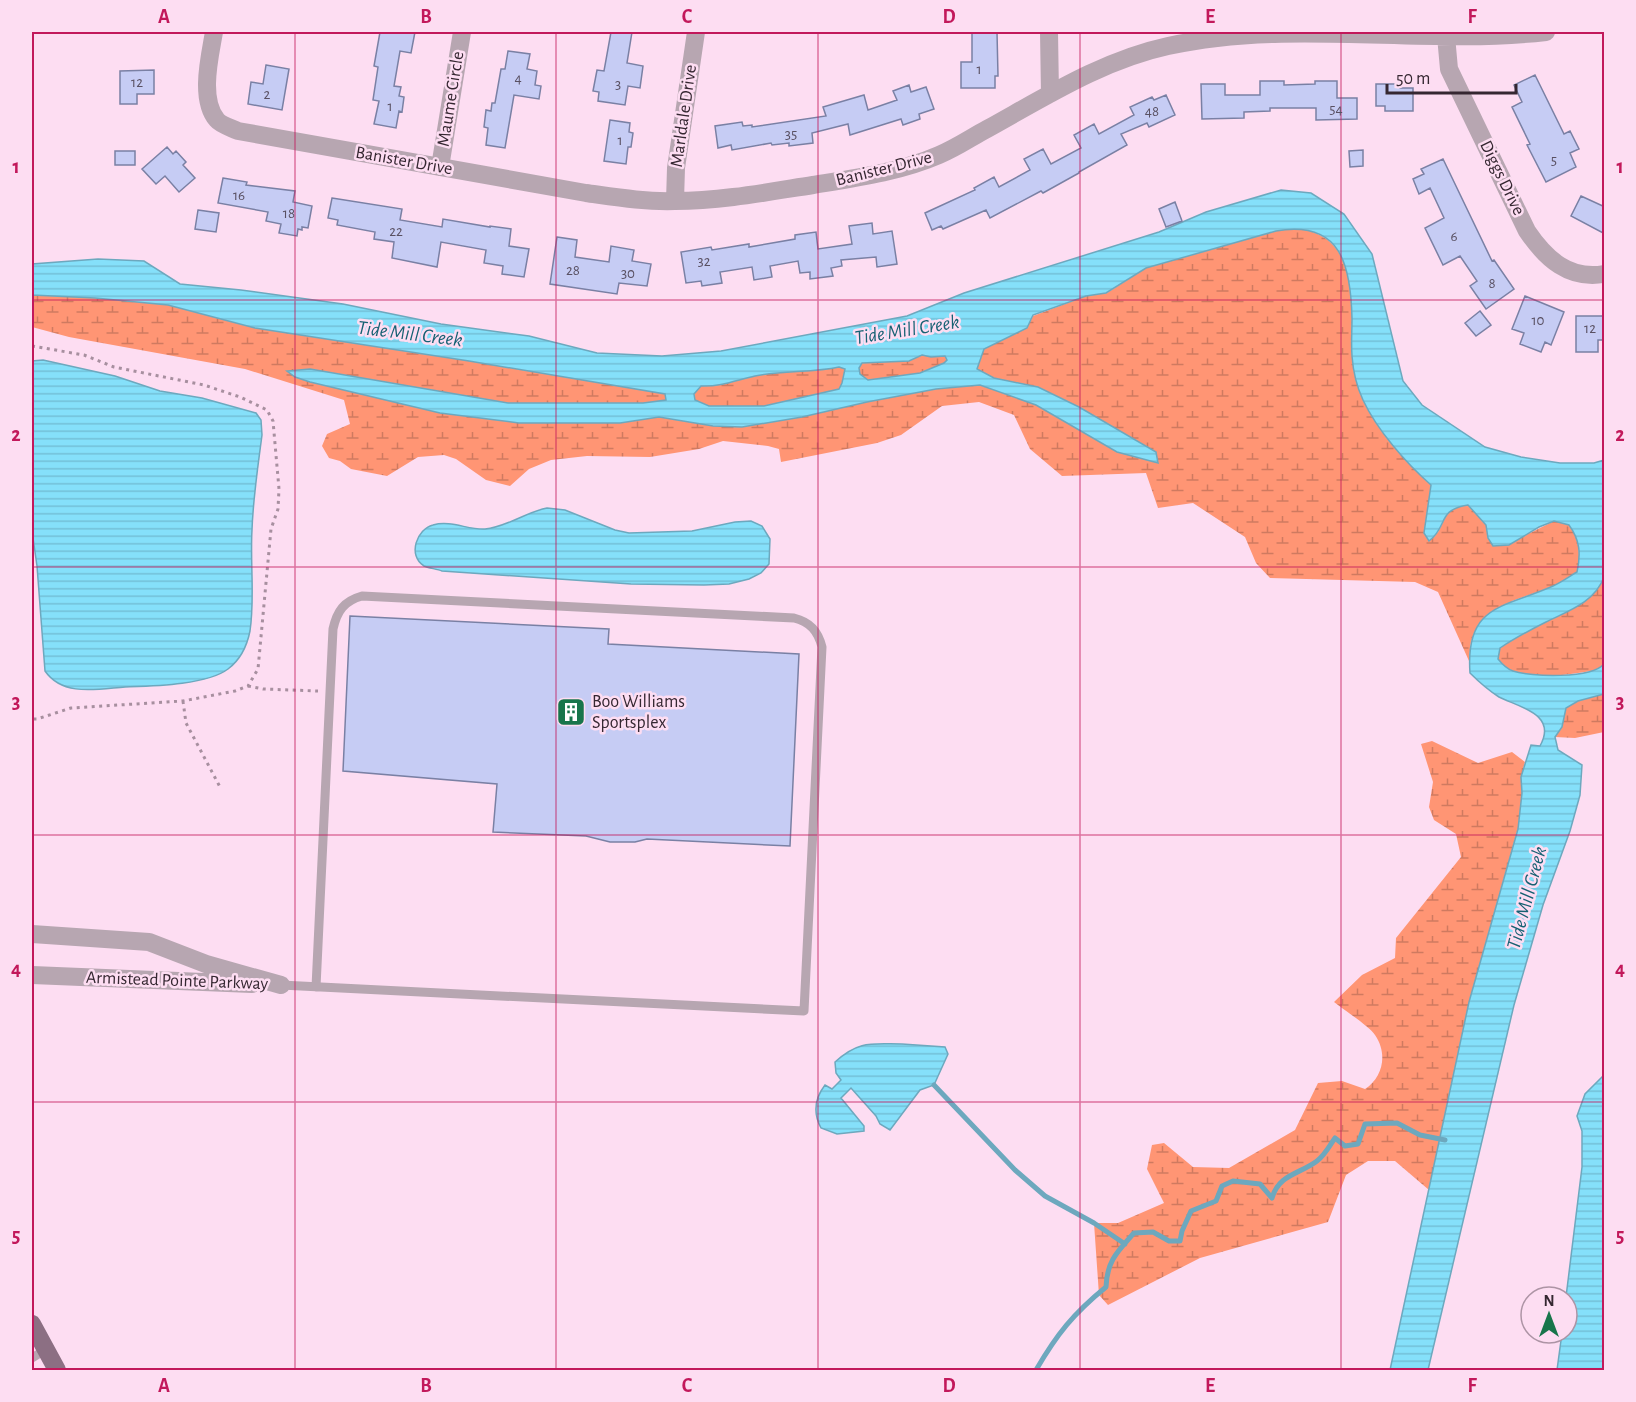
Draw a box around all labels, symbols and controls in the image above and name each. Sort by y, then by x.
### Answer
text: A [158,7,170,27]
text: B [420,7,432,27]
text: C [682,7,693,27]
text: D [942,7,956,27]
text: E [1205,7,1215,27]
text: F [1467,7,1477,27]
street label: Maume Circle [435,50,467,148]
scale bar [1387,57,1516,95]
house number: 1 [976,62,982,77]
street label: Marldale Drive [668,64,700,168]
text: 50 m [1396,70,1430,88]
house number: 4 [514,71,522,86]
house number: 12 [131,75,143,90]
house number: 3 [615,77,621,92]
house number: 2 [264,87,271,102]
house number: 1 [387,99,393,114]
house number: 54 [1329,102,1343,117]
house number: 48 [1145,104,1159,119]
house number: 35 [785,127,797,142]
house number: 1 [617,133,623,148]
street label: Diggs Drive [1476,138,1528,218]
street label: Banister Drive [354,144,454,178]
street label: Banister Drive [834,148,934,190]
house number: 5 [1551,153,1557,168]
text: 1 [12,157,20,177]
text: 1 [1616,157,1624,177]
house number: 16 [233,188,245,203]
house number: 18 [283,206,295,221]
house number: 22 [389,224,403,239]
house number: 6 [1450,229,1458,244]
house number: 32 [697,254,711,269]
house number: 28 [566,263,580,278]
house number: 30 [621,266,635,281]
house number: 8 [1488,276,1496,291]
water label: Tide Mill Creek [853,312,961,348]
house number: 10 [1531,313,1545,328]
water label: Tide Mill Creek [356,318,464,350]
house number: 12 [1584,321,1596,336]
text: 2 [11,425,21,445]
text: 2 [1615,425,1625,445]
text: 3 [12,692,20,712]
text: 3 [1616,692,1624,712]
place label: Boo Williams Sportsplex [592,693,685,732]
building icon: Boo Williams Sportsplex [555,696,587,728]
water label: Tide Mill Creek [1504,844,1550,952]
text: 4 [11,959,21,979]
text: 4 [1615,959,1625,979]
street label: Armistead Pointe Parkway [86,969,269,993]
text: 5 [12,1226,20,1246]
text: 5 [1616,1226,1624,1246]
north arrow [1519,1285,1579,1345]
text: N [1543,1293,1555,1309]
text: A [158,1376,170,1396]
text: B [420,1376,432,1396]
text: C [682,1376,693,1396]
text: D [942,1376,956,1396]
text: E [1205,1376,1215,1396]
text: F [1467,1376,1477,1396]

